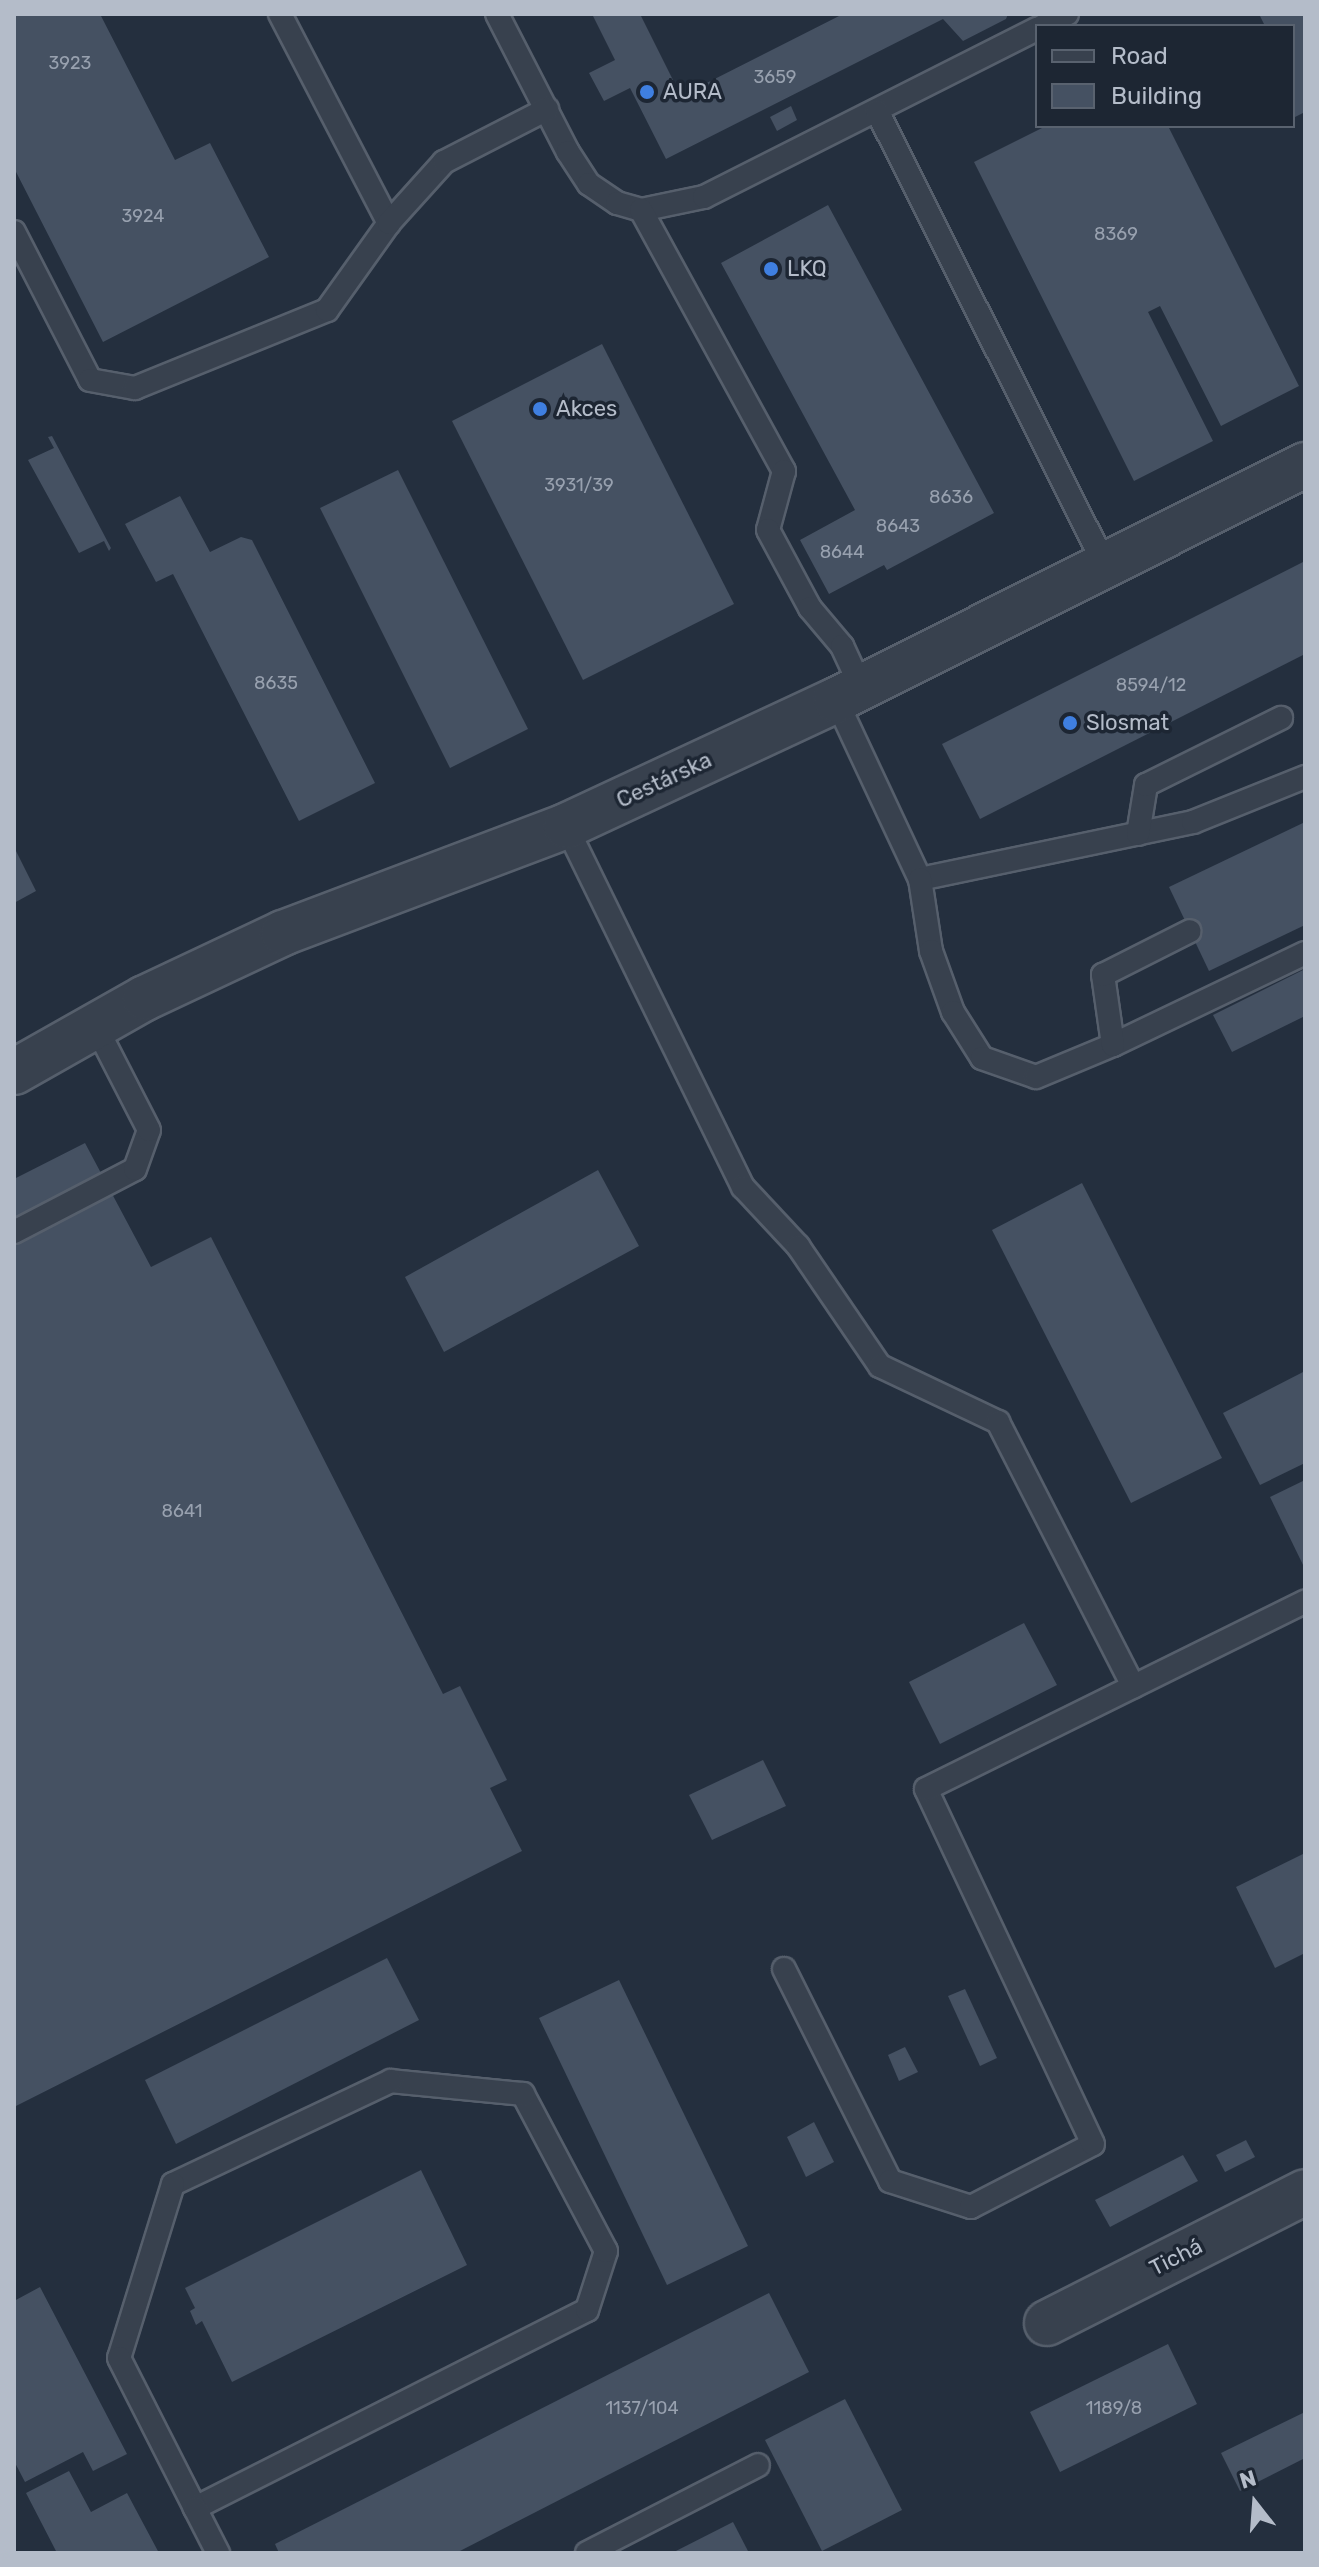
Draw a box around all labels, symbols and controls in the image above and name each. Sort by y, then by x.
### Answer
legend [1035,24,1295,128]
text: Road [1111,42,1168,70]
house number: 3923 [49,52,91,74]
house number: 3659 [753,66,797,88]
place label: AURA [663,79,722,105]
text: Building [1111,82,1202,110]
marker: AURA [638,83,656,101]
house number: 3924 [121,205,165,227]
house number: 8369 [1094,223,1138,245]
place label: LKQ [787,256,827,282]
marker: LKQ [762,260,780,278]
place label: Akces [556,396,617,422]
marker: Akces [531,400,549,418]
house number: 3931/39 [544,474,614,496]
house number: 8636 [929,486,973,508]
house number: 8643 [876,515,920,537]
house number: 8644 [820,541,864,563]
house number: 8635 [254,672,298,694]
house number: 8594/12 [1116,674,1186,696]
place label: Slosmat [1086,710,1169,736]
marker: Slosmat [1061,714,1079,732]
street label: Cestárska [612,747,716,813]
house number: 8641 [162,1500,202,1522]
street label: Tichá [1145,2233,1207,2281]
house number: 1137/104 [605,2397,679,2419]
house number: 1189/8 [1086,2397,1142,2419]
north arrow [1215,2463,1295,2543]
text: N [1236,2464,1259,2495]

